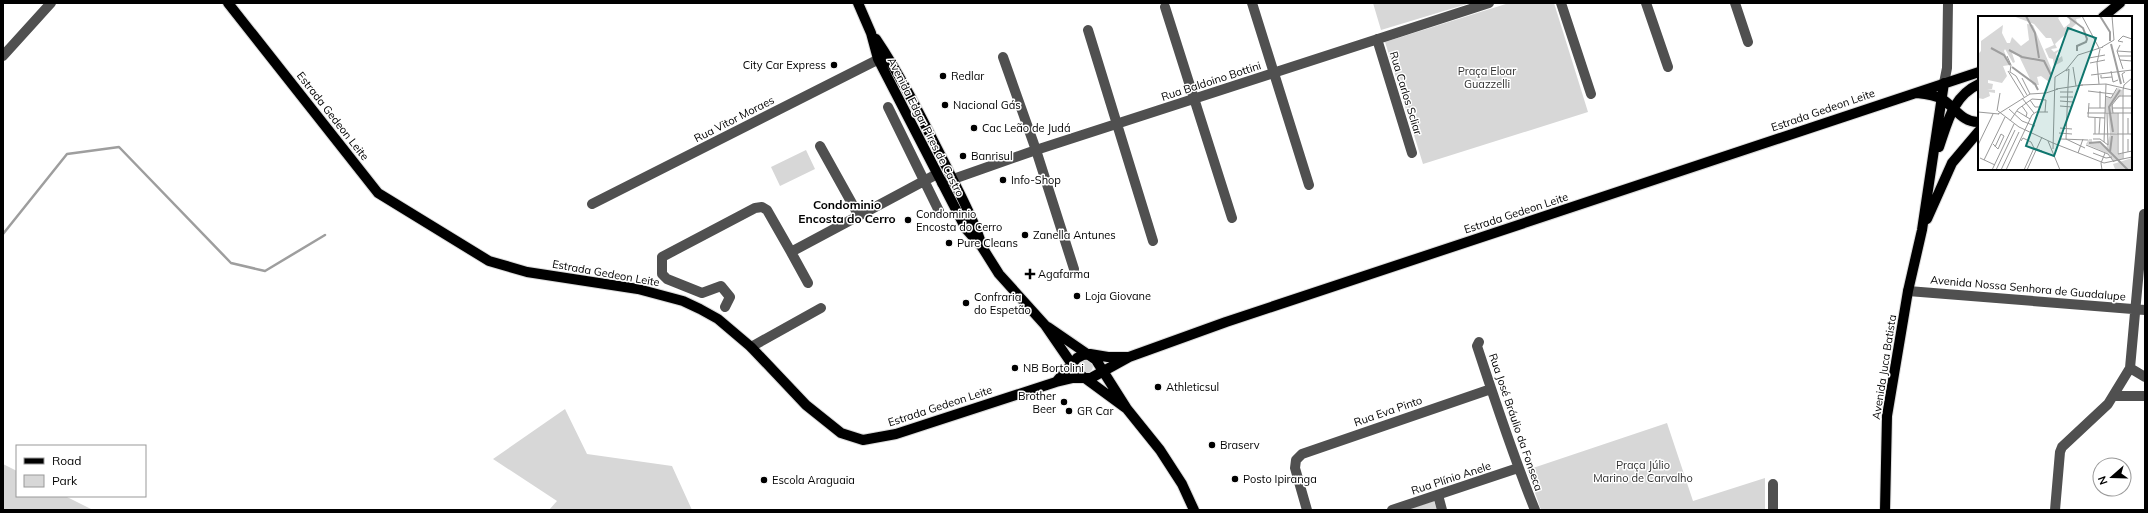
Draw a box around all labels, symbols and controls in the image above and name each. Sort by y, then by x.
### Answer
inset map [1978,16,2132,170]
street label: Rua Carlos Scliar [1387,49,1425,137]
street label: Avenida Edgar Pires de Castro [885,55,967,199]
place label: City Car Express [743,58,826,72]
street label: Rua Baldoino Bottini [1159,58,1263,104]
marker: City Car Express [829,60,839,70]
park label: Praça Eloar Guazzelli [1458,64,1516,91]
street label: Estrada Gedeon Leite [294,69,372,163]
place label: Redlar [951,69,984,83]
marker: Redlar [938,71,948,81]
street label: Estrada Gedeon Leite [1769,86,1877,134]
street label: Rua Vitor Moraes [691,93,777,145]
place label: Nacional Gás [953,98,1021,112]
marker: Nacional Gás [940,100,950,110]
place label: Cac Leão de Judá [982,121,1071,135]
marker: Cac Leão de Judá [969,123,979,133]
place label: Banrisul [971,149,1013,163]
marker: Banrisul [958,151,968,161]
place label: Info-Shop [1011,173,1061,187]
marker: Info-Shop [998,175,1008,185]
street label: Estrada Gedeon Leite [1462,190,1570,236]
district label: Condominio Encosta do Cerro [798,197,896,226]
place label: Condominio Encosta do Cerro [916,207,1002,234]
marker: Condominio Encosta do Cerro [903,215,913,225]
place label: Zanella Antunes [1033,228,1116,242]
marker: Zanella Antunes [1020,230,1030,240]
place label: Pure Cleans [957,236,1018,250]
marker: Pure Cleans [944,238,954,248]
street label: Estrada Gedeon Leite [551,257,661,289]
place label: Agafarma [1038,267,1090,281]
marker: Agafarma [1025,269,1035,279]
street label: Avenida Nossa Senhora de Guadalupe [1930,272,2126,304]
place label: Loja Giovane [1085,289,1151,303]
place label: Confraria do Espetão [974,290,1031,317]
marker: Loja Giovane [1072,291,1082,301]
marker: Confraria do Espetão [961,298,971,308]
street label: Avenida Juca Batista [1869,314,1899,420]
street label: Rua José Bráulio da Fonseca [1486,351,1546,493]
place label: NB Bortolini [1023,361,1084,375]
marker: NB Bortolini [1010,363,1020,373]
place label: Athleticsul [1166,380,1219,394]
marker: Athleticsul [1153,382,1163,392]
street label: Estrada Gedeon Leite [886,383,994,429]
place label: Brother Beer [1018,389,1056,416]
street label: Rua Eva Pinto [1352,393,1424,429]
marker: Brother Beer [1059,397,1069,407]
place label: GR Car [1077,404,1113,418]
marker: GR Car [1064,406,1074,416]
place label: Braserv [1220,438,1260,452]
marker: Braserv [1207,440,1217,450]
legend [16,445,146,497]
text: Road [52,453,81,468]
north arrow [2092,457,2132,497]
street label: Rua Plínio Anele [1409,458,1493,498]
park label: Praça Júlio Marino de Carvalho [1593,458,1693,485]
place label: Posto Ipiranga [1243,472,1317,486]
text: Park [52,473,78,488]
place label: Escola Araguaia [772,473,855,487]
marker: Posto Ipiranga [1230,474,1240,484]
text: N [2095,474,2111,487]
marker: Escola Araguaia [759,475,769,485]

